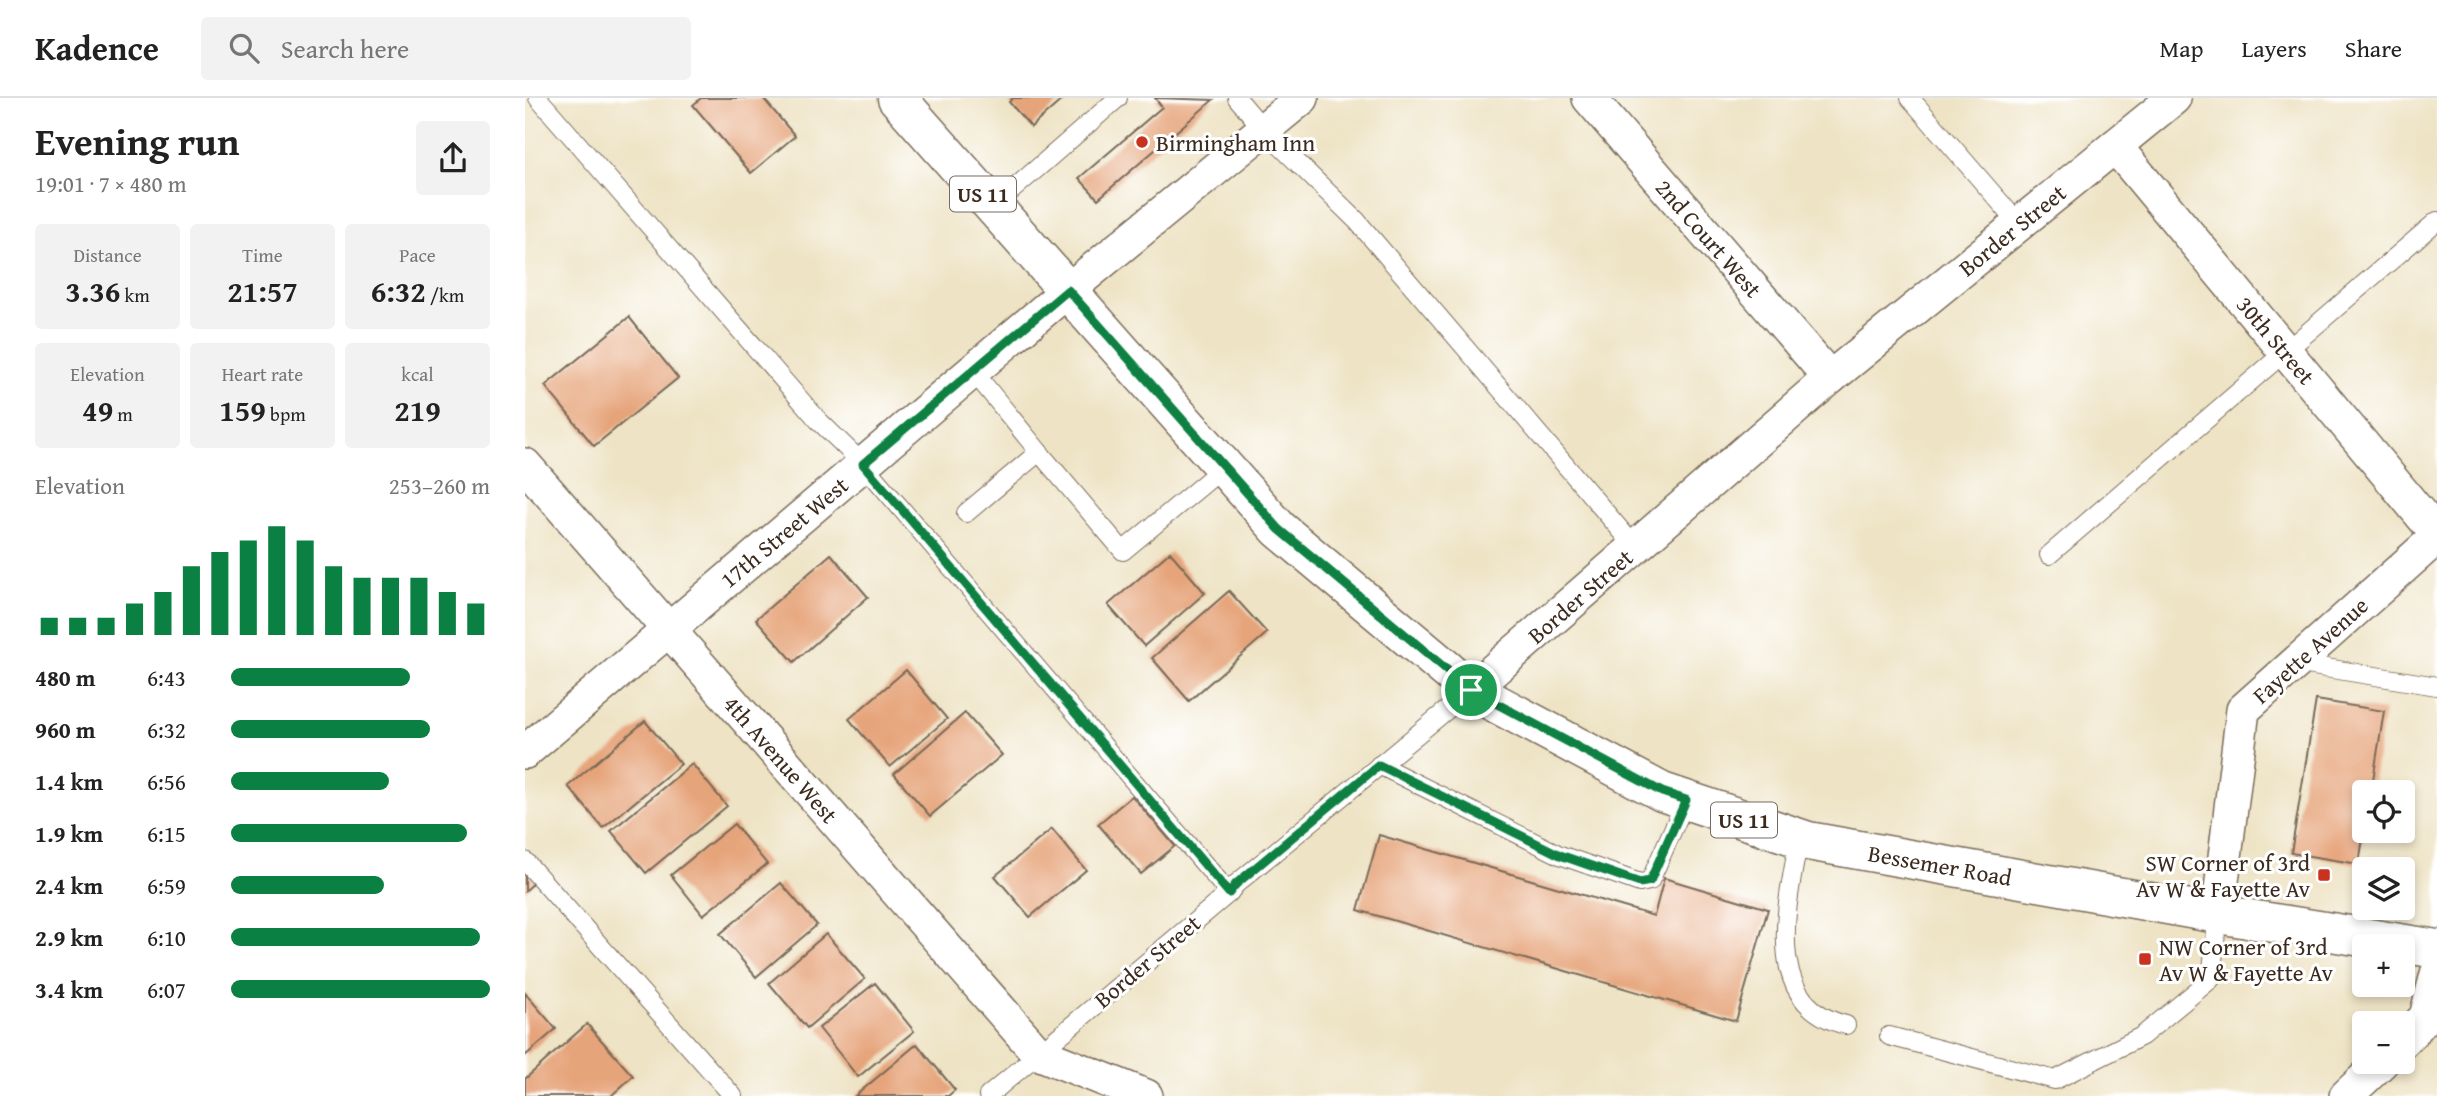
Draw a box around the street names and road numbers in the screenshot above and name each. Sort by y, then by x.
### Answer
street label: 2nd Court West [1648,172,1770,304]
road number: US 11 [950,176,1016,212]
street label: Border Street [1951,176,2073,284]
street label: 30th Street [2229,289,2323,391]
street label: 17th Street West [713,469,855,595]
street label: Border Street [1520,541,1640,651]
street label: Fayette Avenue [2245,589,2375,711]
street label: 4th Avenue West [716,688,846,830]
road number: US 11 [1711,802,1777,838]
street label: Bessemer Road [1866,836,2015,894]
street label: Border Street [1087,907,1207,1015]

